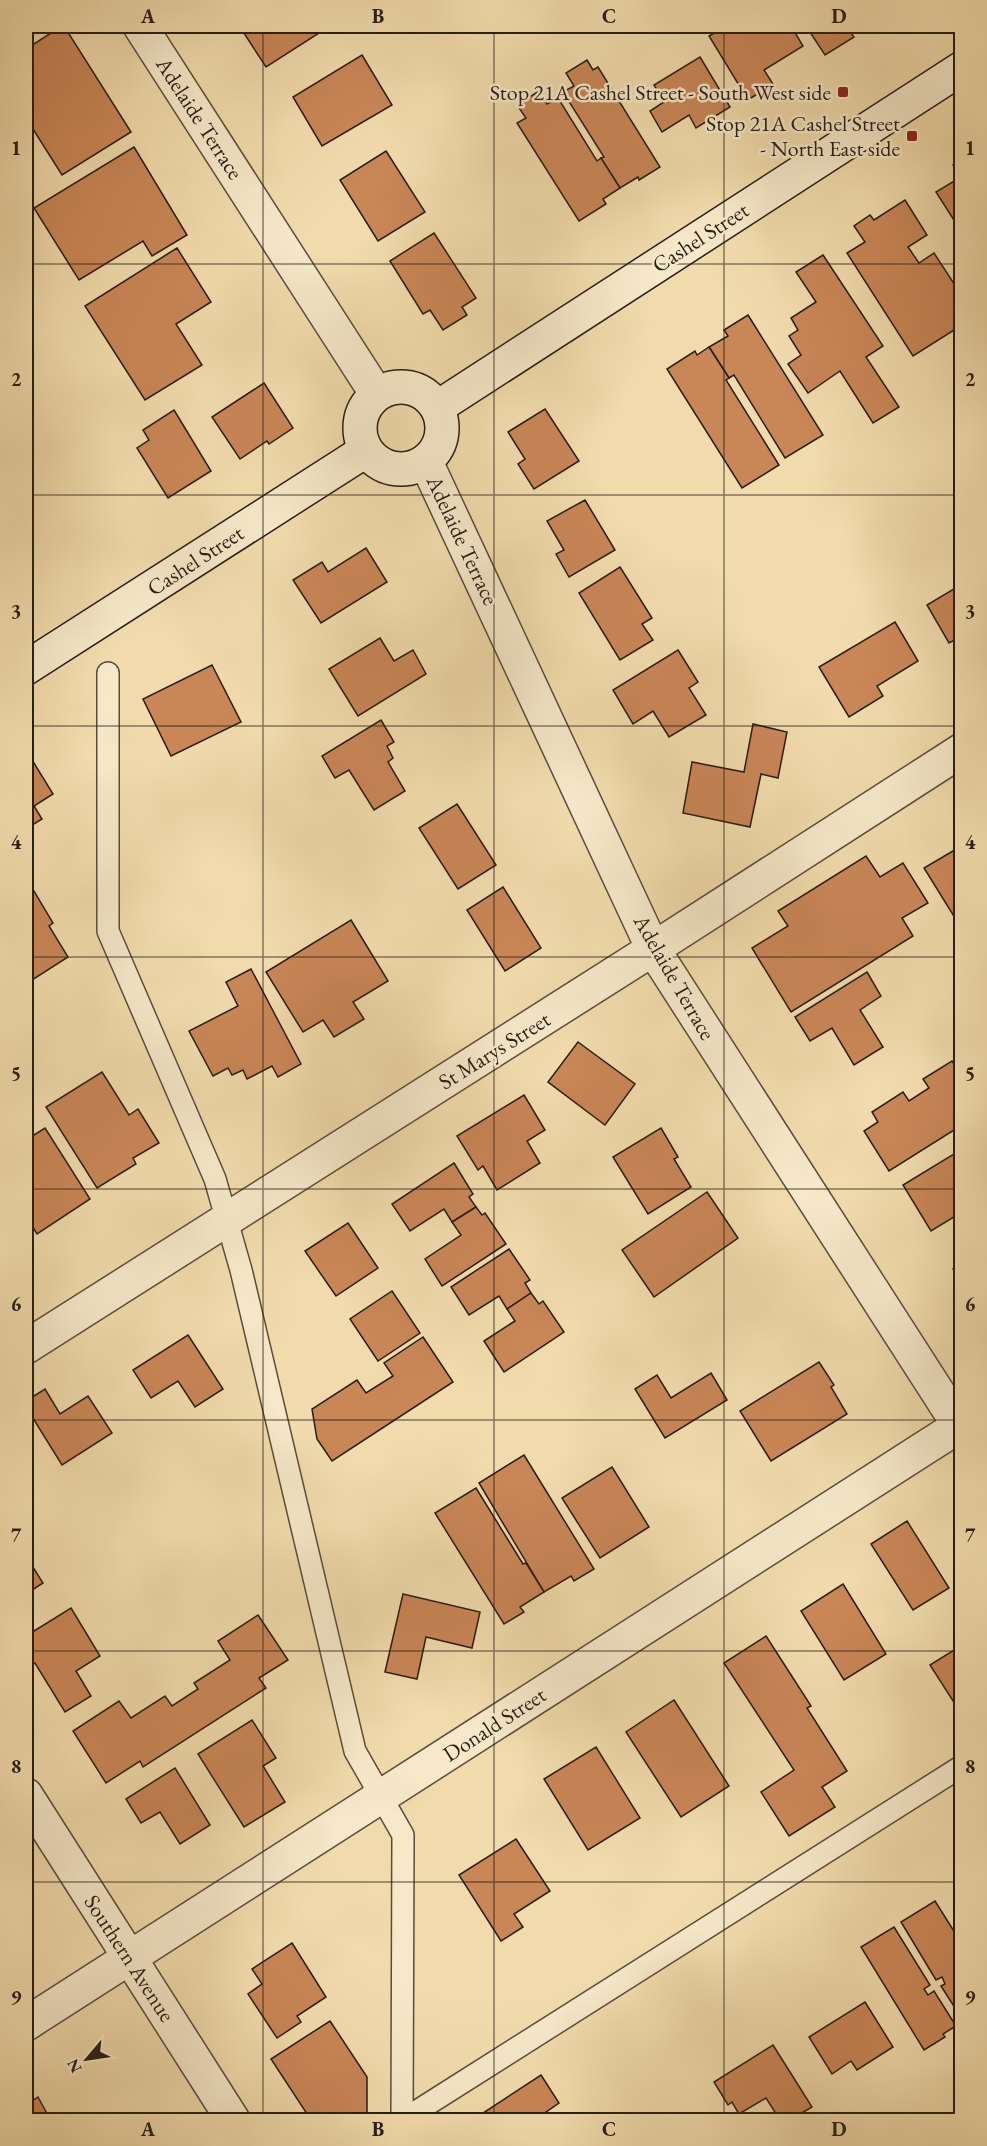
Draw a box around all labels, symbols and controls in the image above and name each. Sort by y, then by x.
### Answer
text: A [140,3,156,29]
text: B [372,3,384,29]
text: C [602,3,616,29]
text: D [831,3,847,29]
street label: Adelaide Terrace [149,51,250,185]
place label: Stop 21A Cashel Street - South West side [490,78,831,107]
marker: Stop 21A Cashel Street - South West side [836,85,850,99]
place label: Stop 21A Cashel Street - North East side [706,109,900,163]
marker: Stop 21A Cashel Street - North East side [905,129,919,143]
text: 1 [11,135,21,161]
text: 1 [965,135,975,161]
street label: Cashel Street [646,195,754,279]
text: 2 [11,366,22,392]
text: 2 [965,366,976,392]
street label: Adelaide Terrace [419,470,505,610]
street label: Cashel Street [141,518,249,602]
text: 3 [11,598,21,624]
text: 3 [965,598,975,624]
text: 4 [11,829,22,855]
text: 4 [965,829,976,855]
street label: Adelaide Terrace [626,908,722,1046]
street label: St Marys Street [433,1005,556,1096]
text: 5 [11,1060,21,1086]
text: 5 [965,1060,975,1086]
text: 6 [11,1291,22,1317]
text: 6 [965,1291,976,1317]
text: 7 [11,1522,22,1548]
text: 7 [965,1522,976,1548]
street label: Donald Street [437,1680,551,1768]
text: 8 [11,1753,21,1779]
text: 8 [965,1753,975,1779]
street label: Southern Avenue [78,1889,182,2028]
text: 9 [11,1984,22,2010]
text: 9 [965,1984,976,2010]
north arrow [57,2029,117,2089]
text: N [62,2055,87,2077]
text: A [140,2116,156,2142]
text: B [372,2116,384,2142]
text: C [602,2116,616,2142]
text: D [831,2116,847,2142]

